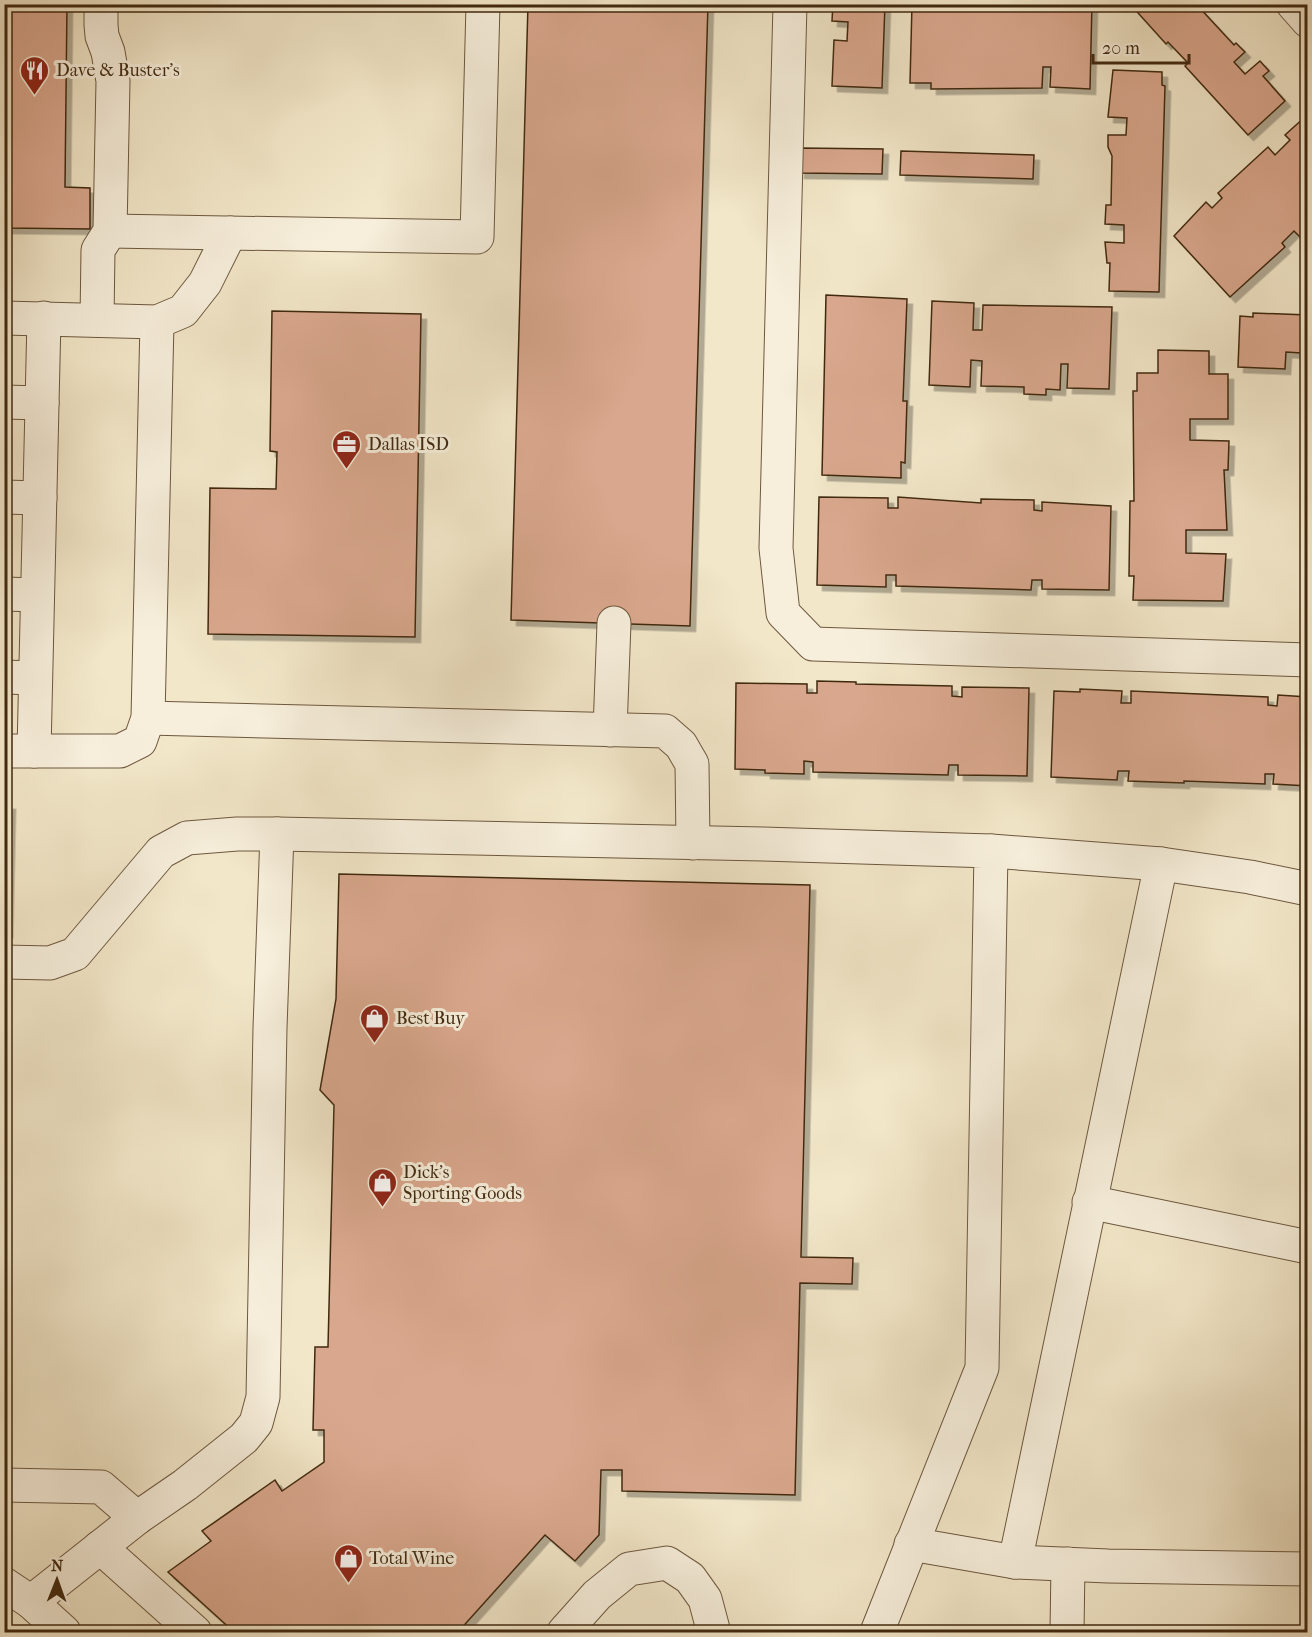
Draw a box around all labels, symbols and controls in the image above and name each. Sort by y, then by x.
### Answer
scale bar [1093,27,1189,65]
text: 20 m [1102,38,1140,59]
restaurant icon: Dave & Buster's [19,54,51,96]
place label: Dave & Buster's [56,60,180,81]
office icon: Dallas ISD [331,428,363,470]
place label: Dallas ISD [368,434,449,455]
shop icon: Best Buy [359,1002,391,1044]
place label: Best Buy [396,1008,466,1029]
place label: Dick's Sporting Goods [403,1162,522,1204]
shop icon: Dick's Sporting Goods [366,1166,398,1208]
shop icon: Total Wine [332,1542,364,1584]
place label: Total Wine [369,1548,454,1569]
north arrow [27,1550,87,1610]
text: N [51,1556,64,1575]

